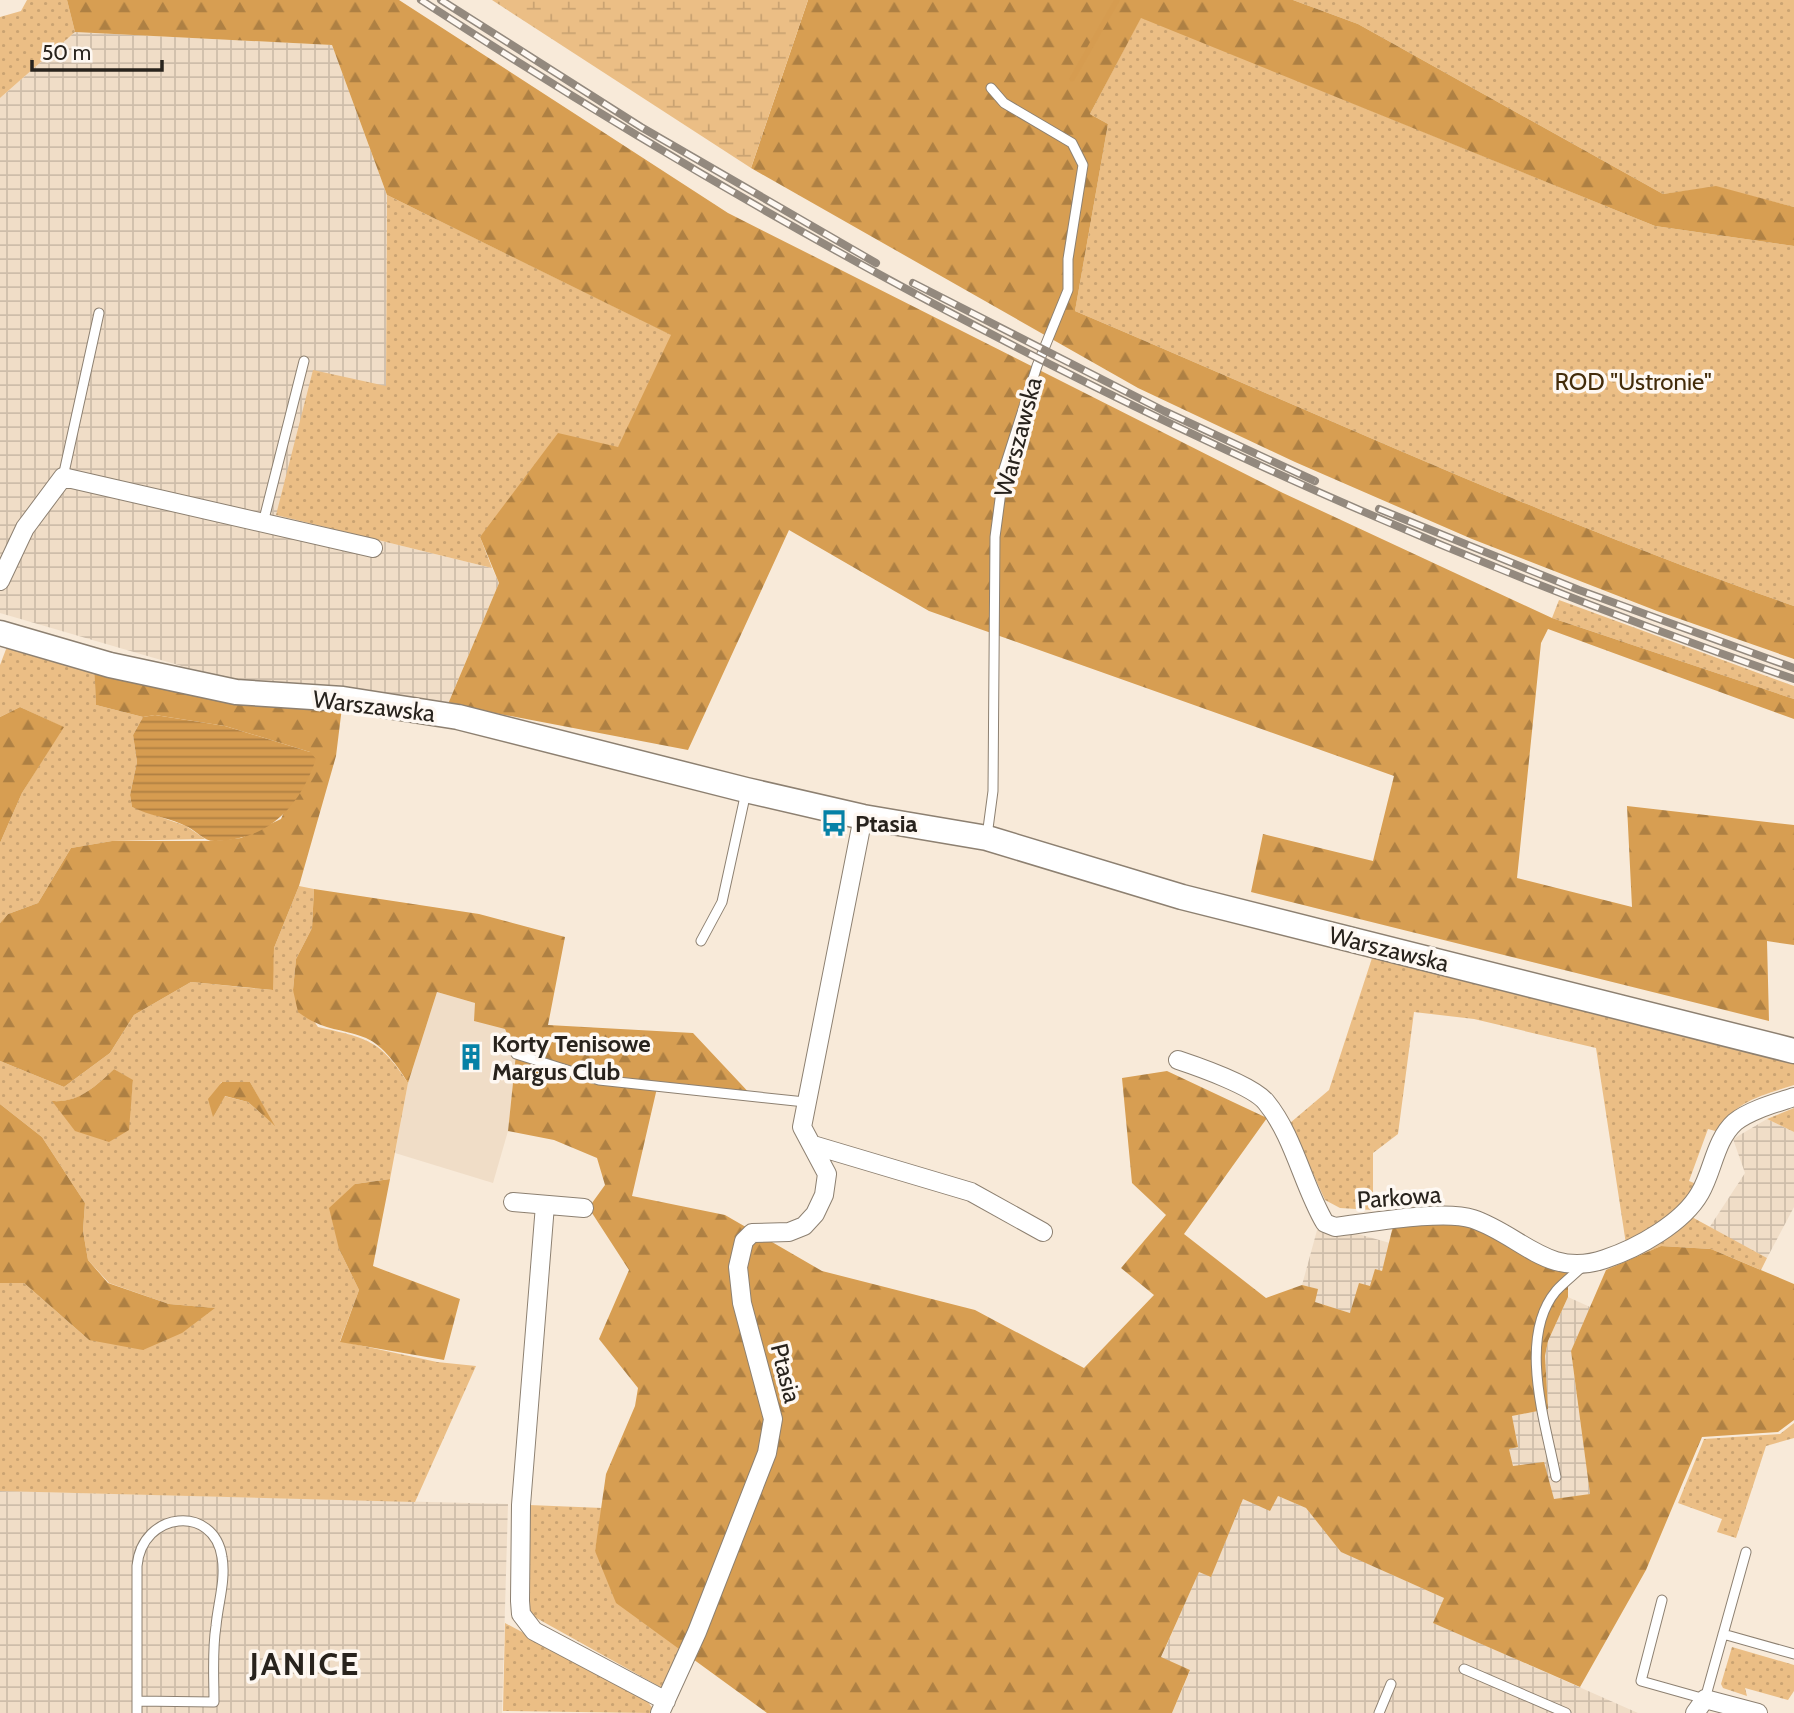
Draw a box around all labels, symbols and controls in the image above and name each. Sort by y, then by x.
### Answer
scale bar [32,28,161,72]
text: 50 m [42,40,91,65]
park label: ROD "Ustronie" [1554,367,1712,396]
street label: Warszawska [988,373,1048,500]
street label: Warszawska [311,684,437,728]
bus stop icon: Ptasia [819,808,849,838]
place label: Ptasia [855,809,917,838]
street label: Warszawska [1326,920,1453,978]
place label: Korty Tenisowe Margus Club [492,1029,651,1086]
building icon: Korty Tenisowe Margus Club [456,1042,486,1072]
street label: Parkowa [1356,1180,1443,1214]
street label: Ptasia [765,1340,807,1406]
district label: JANICE [249,1644,360,1683]

